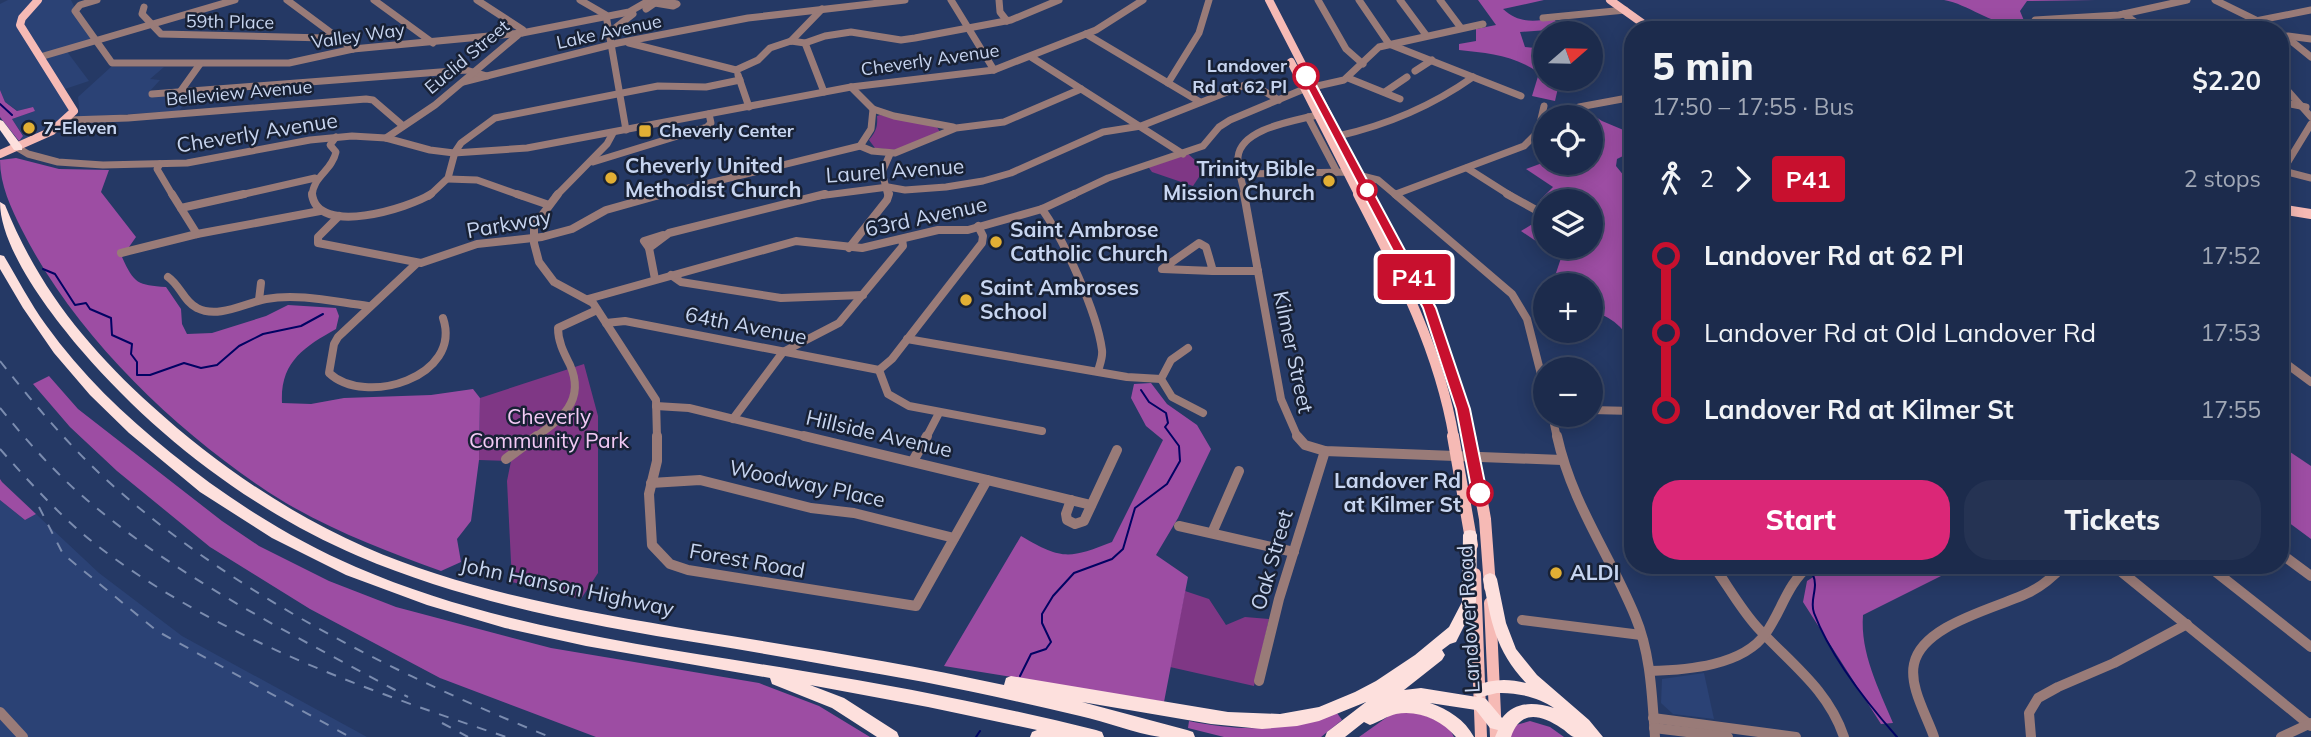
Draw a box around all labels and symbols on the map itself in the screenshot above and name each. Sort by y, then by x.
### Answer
street label: 59th Place [186,9,274,34]
street label: Lake Avenue [554,9,664,54]
street label: Euclid Street [420,14,514,99]
street label: Valley Way [310,18,407,53]
north arrow [1533,21,1603,91]
street label: Cheverly Avenue [859,38,1001,81]
place label: Landover Rd at 62 Pl [1192,54,1288,98]
marker: Landover Rd at 62 Pl [1293,63,1319,89]
street label: Belleview Avenue [165,75,313,110]
street label: Cheverly Avenue [174,106,339,158]
place label: 7-Eleven [43,116,117,139]
place label: Cheverly Center [659,119,795,142]
marker: 7-Eleven [21,120,37,136]
marker: Cheverly Center [637,123,653,139]
place label: Cheverly United Methodist Church [625,152,801,202]
street label: Laurel Avenue [825,152,965,188]
place label: Trinity Bible Mission Church [1163,155,1315,205]
marker: Cheverly United Methodist Church [603,170,619,186]
marker: Trinity Bible Mission Church [1321,173,1337,189]
unlabelled marker [1357,180,1377,200]
street label: 63rd Avenue [862,190,989,242]
street label: Parkway [464,203,553,243]
place label: Saint Ambrose Catholic Church [1010,216,1168,266]
marker: Saint Ambrose Catholic Church [988,234,1004,250]
line badge: P41 [1374,254,1454,300]
place label: Saint Ambroses School [980,274,1139,324]
street label: Kilmer Street [1268,288,1320,415]
marker: Saint Ambroses School [958,292,974,308]
street label: 64th Avenue [683,300,809,350]
park label: Cheverly Community Park [469,403,629,453]
street label: Hillside Avenue [804,404,955,462]
street label: Woodway Place [727,454,888,512]
place label: Landover Rd at Kilmer St [1334,467,1461,517]
marker: Landover Rd at Kilmer St [1467,480,1493,506]
street label: Oak Street [1244,507,1298,613]
street label: Forest Road [687,537,807,583]
street label: Landover Road [1451,545,1485,694]
street label: John Hanson Highway [458,551,676,621]
place label: ALDI [1570,559,1619,585]
marker: ALDI [1548,565,1564,581]

